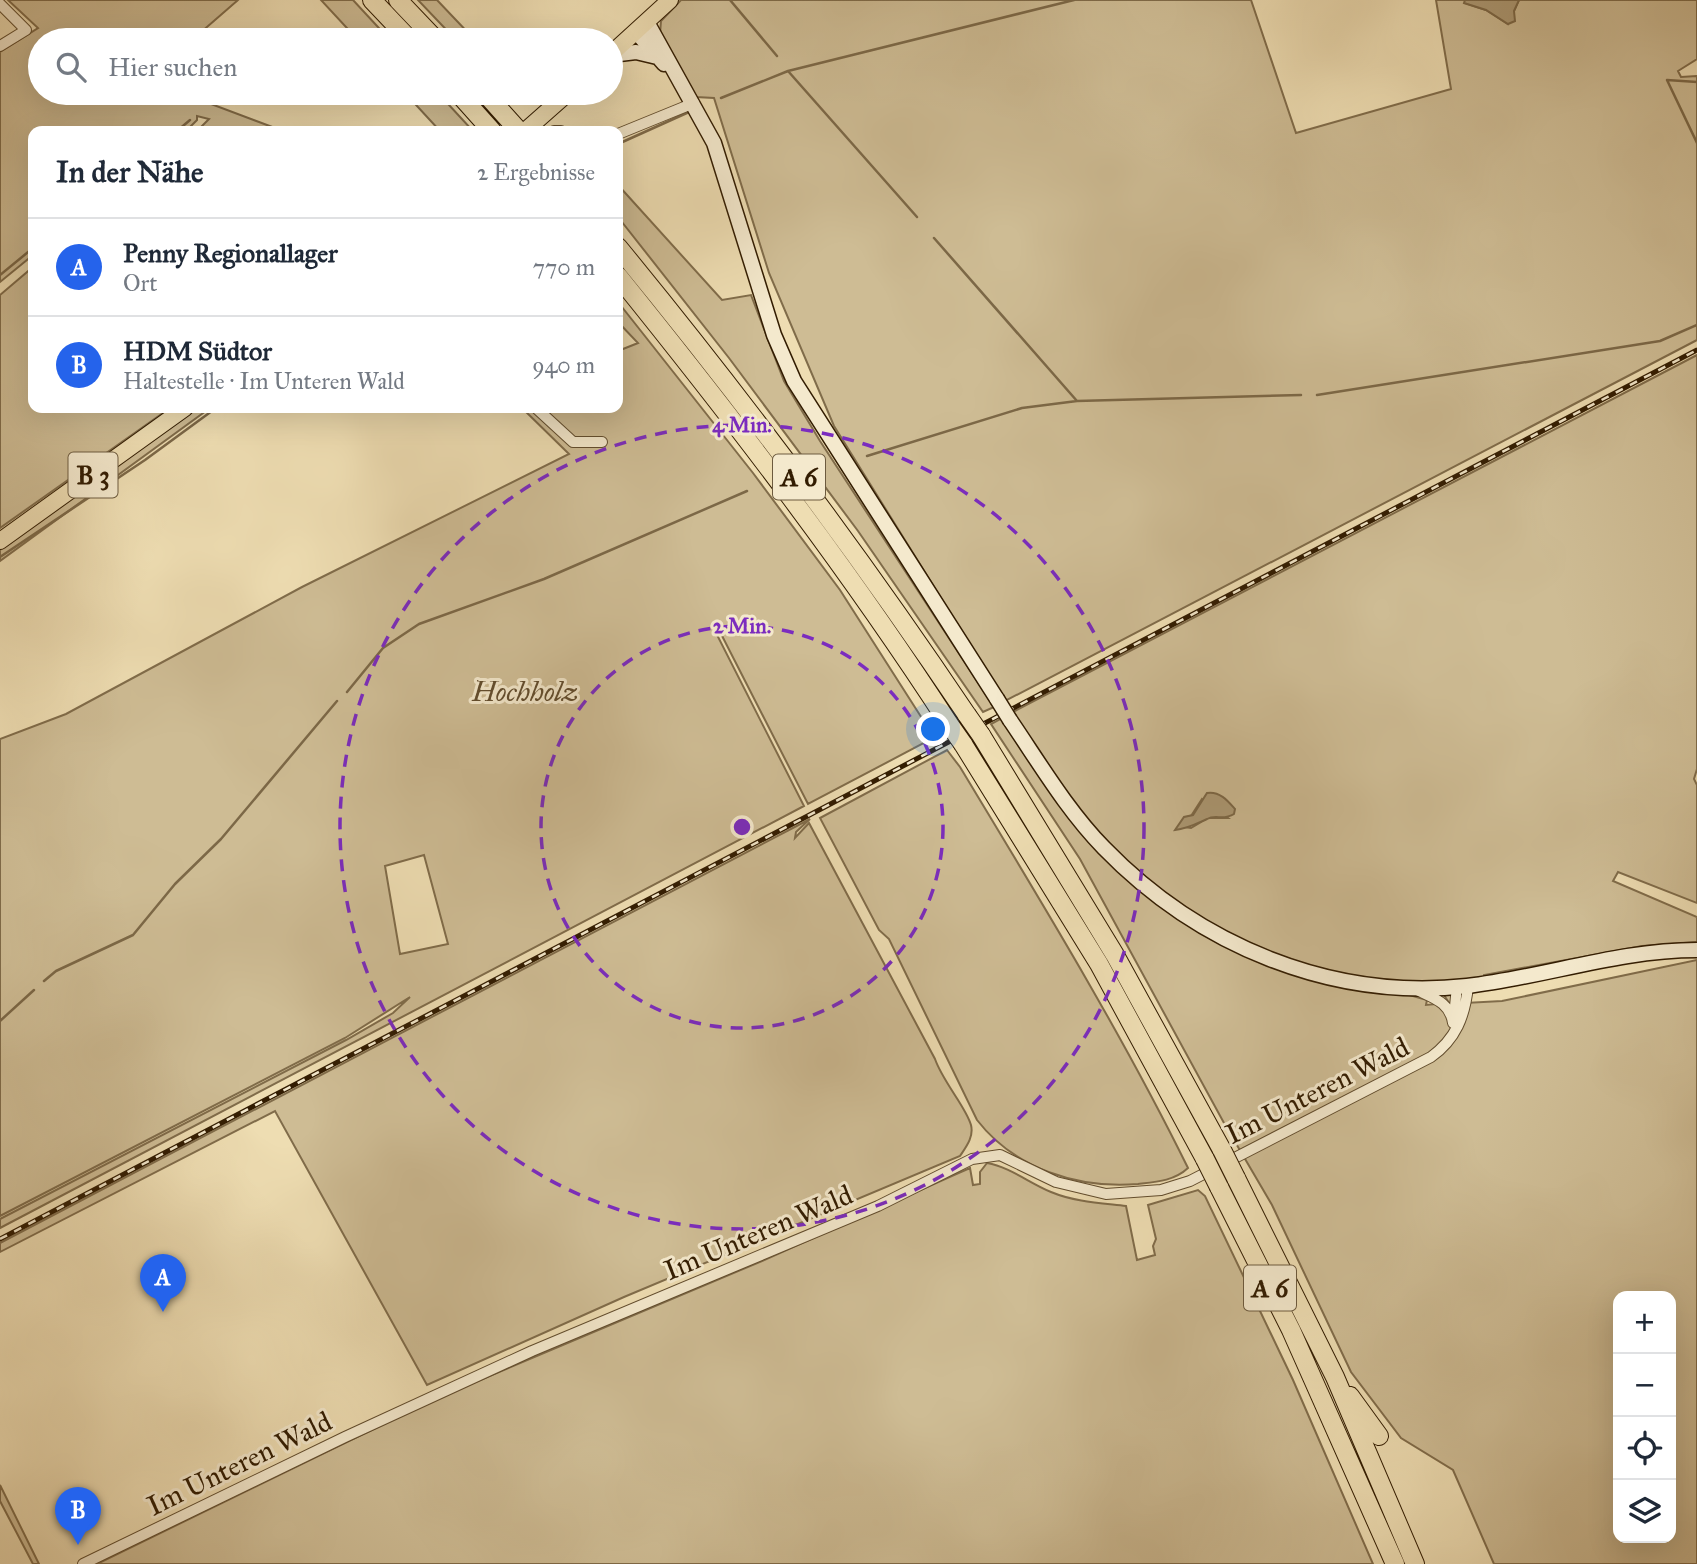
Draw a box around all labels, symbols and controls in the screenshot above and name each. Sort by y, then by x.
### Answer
search box [28,28,623,105]
icon: search [52,48,90,86]
text: Hier suchen [108,51,237,83]
text: In der Nähe [56,154,204,190]
text: 2 Ergebnisse [477,158,595,186]
text: Penny Regionallager [123,237,338,269]
text: A [71,253,87,281]
text: 770 m [533,253,595,281]
text: Ort [123,269,157,297]
text: HDM Südtor [123,335,272,367]
text: B [71,351,87,379]
text: 940 m [532,351,595,379]
text: Haltestelle · Im Unteren Wald [123,367,405,395]
text: 4 Min. [712,412,772,438]
road number: B 3 [68,453,118,498]
road number: A 6 [773,454,825,499]
text: 2 Min. [713,613,771,639]
park label: Hochholz [471,674,578,709]
your location [916,712,950,746]
centre of rings [730,815,754,839]
street label: Im Unteren Wald [1220,1029,1415,1152]
street label: Im Unteren Wald [659,1177,858,1288]
pin: A [140,1254,186,1312]
road number: A 6 [1244,1266,1296,1310]
map controls [1613,1291,1676,1543]
button: + [1613,1291,1676,1354]
button: − [1613,1354,1676,1417]
street label: Im Unteren Wald [141,1404,337,1523]
button: locate [1613,1417,1676,1480]
button: layers [1613,1480,1676,1543]
pin: B [55,1487,101,1545]

